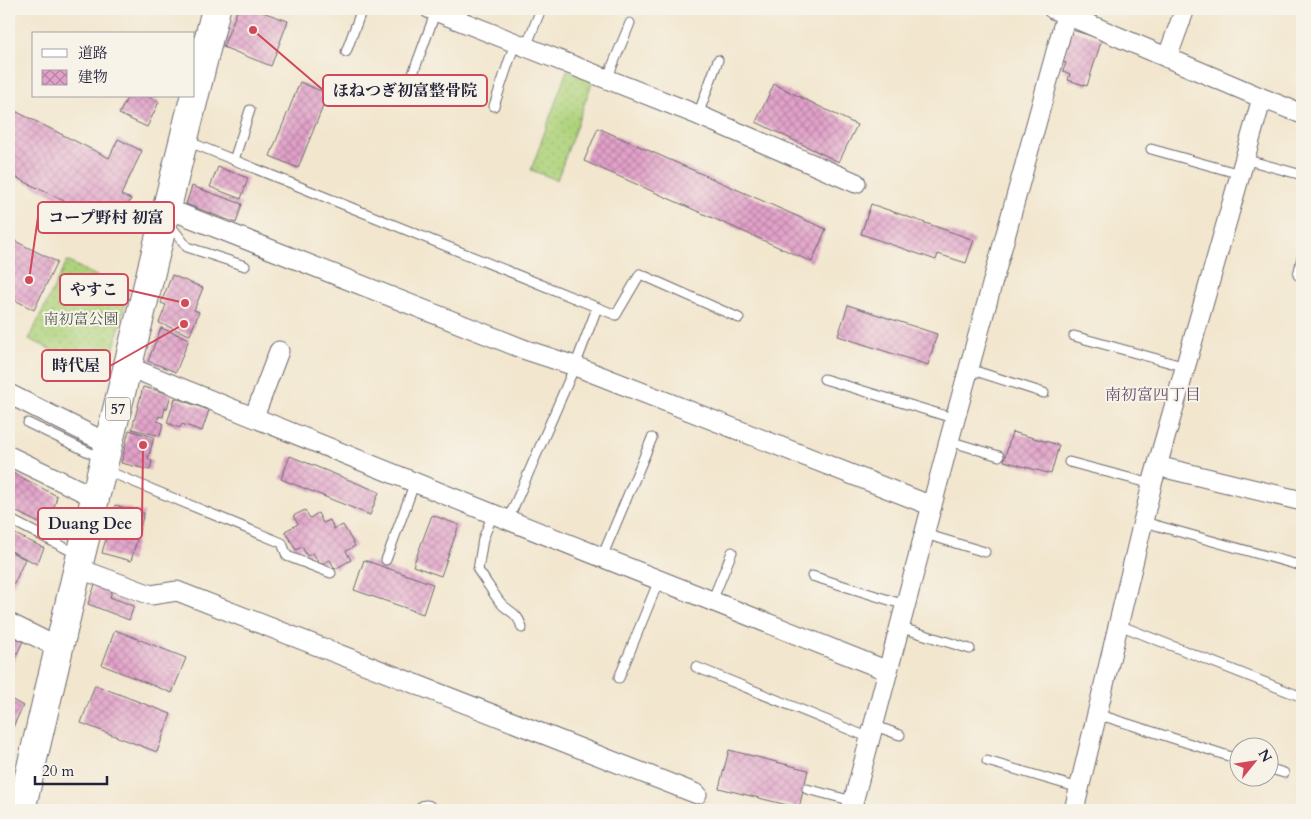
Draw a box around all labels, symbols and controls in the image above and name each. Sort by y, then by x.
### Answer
legend [32,32,195,98]
text: 道路 [78,43,108,63]
text: 建物 [78,67,108,87]
callout: ほねつぎ初富整骨院 [323,75,487,106]
text: ほねつぎ初富整骨院 [333,80,477,102]
callout: コープ野村 初富 [38,202,174,233]
text: コープ野村 初富 [48,207,164,229]
callout: やすこ [60,274,128,305]
text: やすこ [70,279,118,301]
park label: 南初富公園 [43,309,119,329]
callout: 時代屋 [42,350,110,381]
text: 時代屋 [52,355,100,377]
district label: 南初富四丁目 [1105,384,1201,406]
road number: 57 [106,398,130,420]
callout: Duang Dee [38,508,142,539]
text: Duang Dee [48,513,132,535]
north arrow [1228,736,1278,786]
text: N [1254,746,1276,766]
scale bar [35,754,108,786]
text: 20 m [42,761,74,781]

